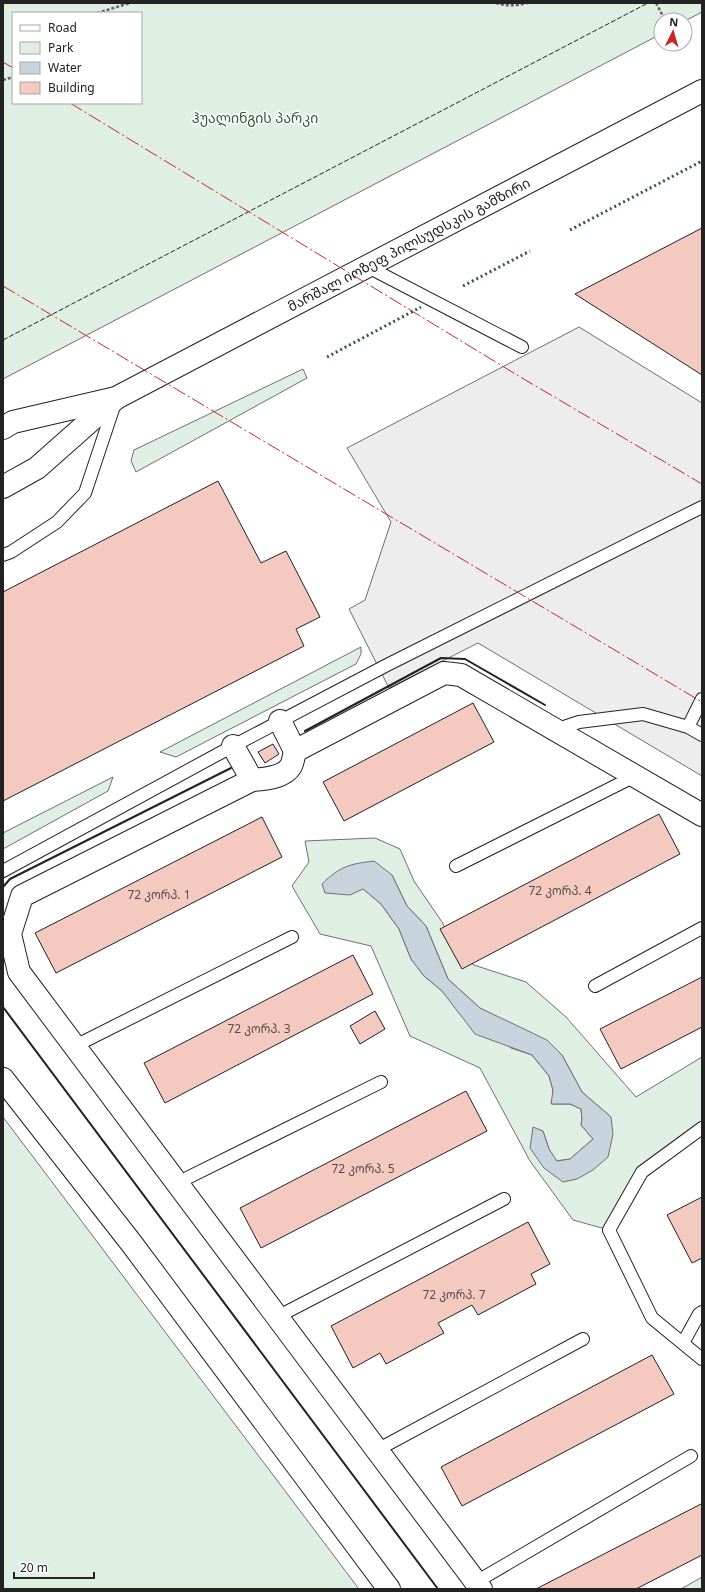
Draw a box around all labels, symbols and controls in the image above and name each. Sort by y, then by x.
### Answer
legend [12,12,142,104]
north arrow [653,12,693,52]
text: N [669,14,679,29]
text: Road [48,19,77,36]
text: Park [48,39,74,56]
text: Water [48,59,82,76]
text: Building [48,79,95,96]
park label: ჰუალინგის პარკი [192,108,318,127]
street label: მარშალ იოზეფ პილსუდსკის გამზირი [284,173,533,316]
house number: 72 კორპ. 4 [528,882,592,899]
house number: 72 კორპ. 1 [127,886,191,903]
house number: 72 კორპ. 3 [227,1020,291,1037]
house number: 72 კორპ. 5 [331,1160,395,1177]
house number: 72 კორპ. 7 [422,1286,486,1303]
scale bar [14,1554,94,1580]
text: 20 m [20,1559,48,1576]

